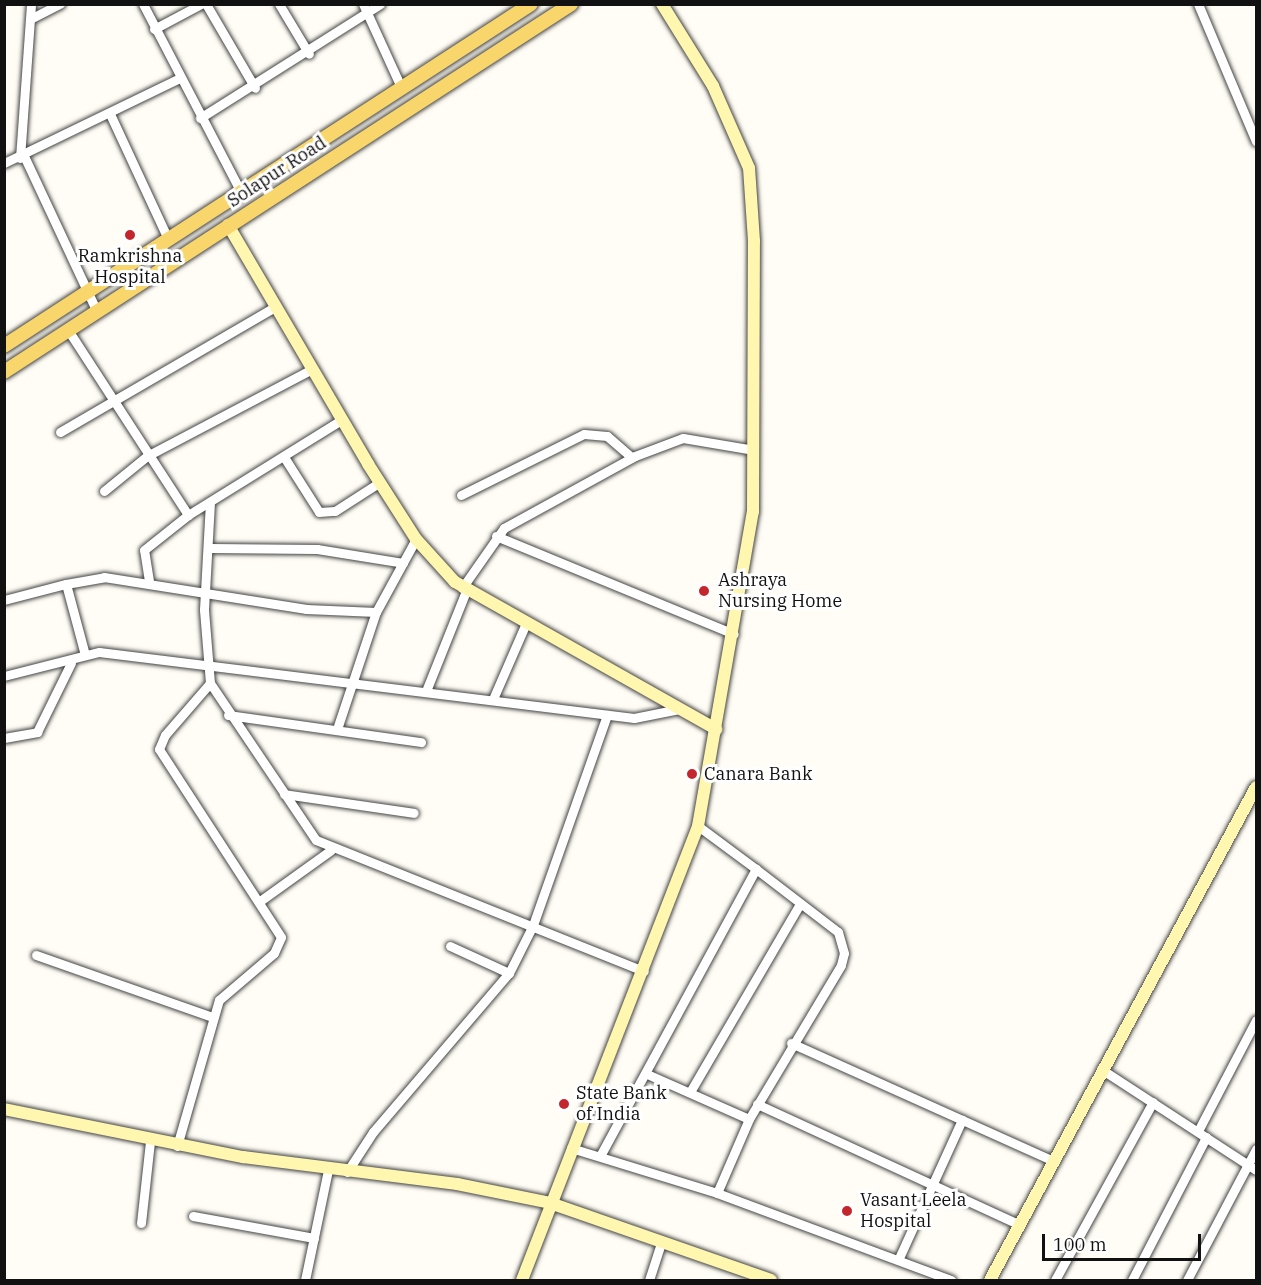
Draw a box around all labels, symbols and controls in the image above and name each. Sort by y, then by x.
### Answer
street label: Solapur Road [224,132,330,212]
marker: Ramkrishna Hospital [121,226,139,244]
place label: Ramkrishna Hospital [78,246,182,288]
place label: Ashraya Nursing Home [718,570,842,612]
marker: Ashraya Nursing Home [695,582,713,600]
place label: Canara Bank [704,763,813,785]
marker: Canara Bank [685,767,699,781]
place label: State Bank of India [576,1083,667,1126]
marker: State Bank of India [557,1097,571,1111]
place label: Vasant Leela Hospital [860,1190,966,1232]
marker: Vasant Leela Hospital [838,1202,856,1220]
scale bar [1045,1222,1204,1260]
text: 100 m [1053,1233,1107,1256]

